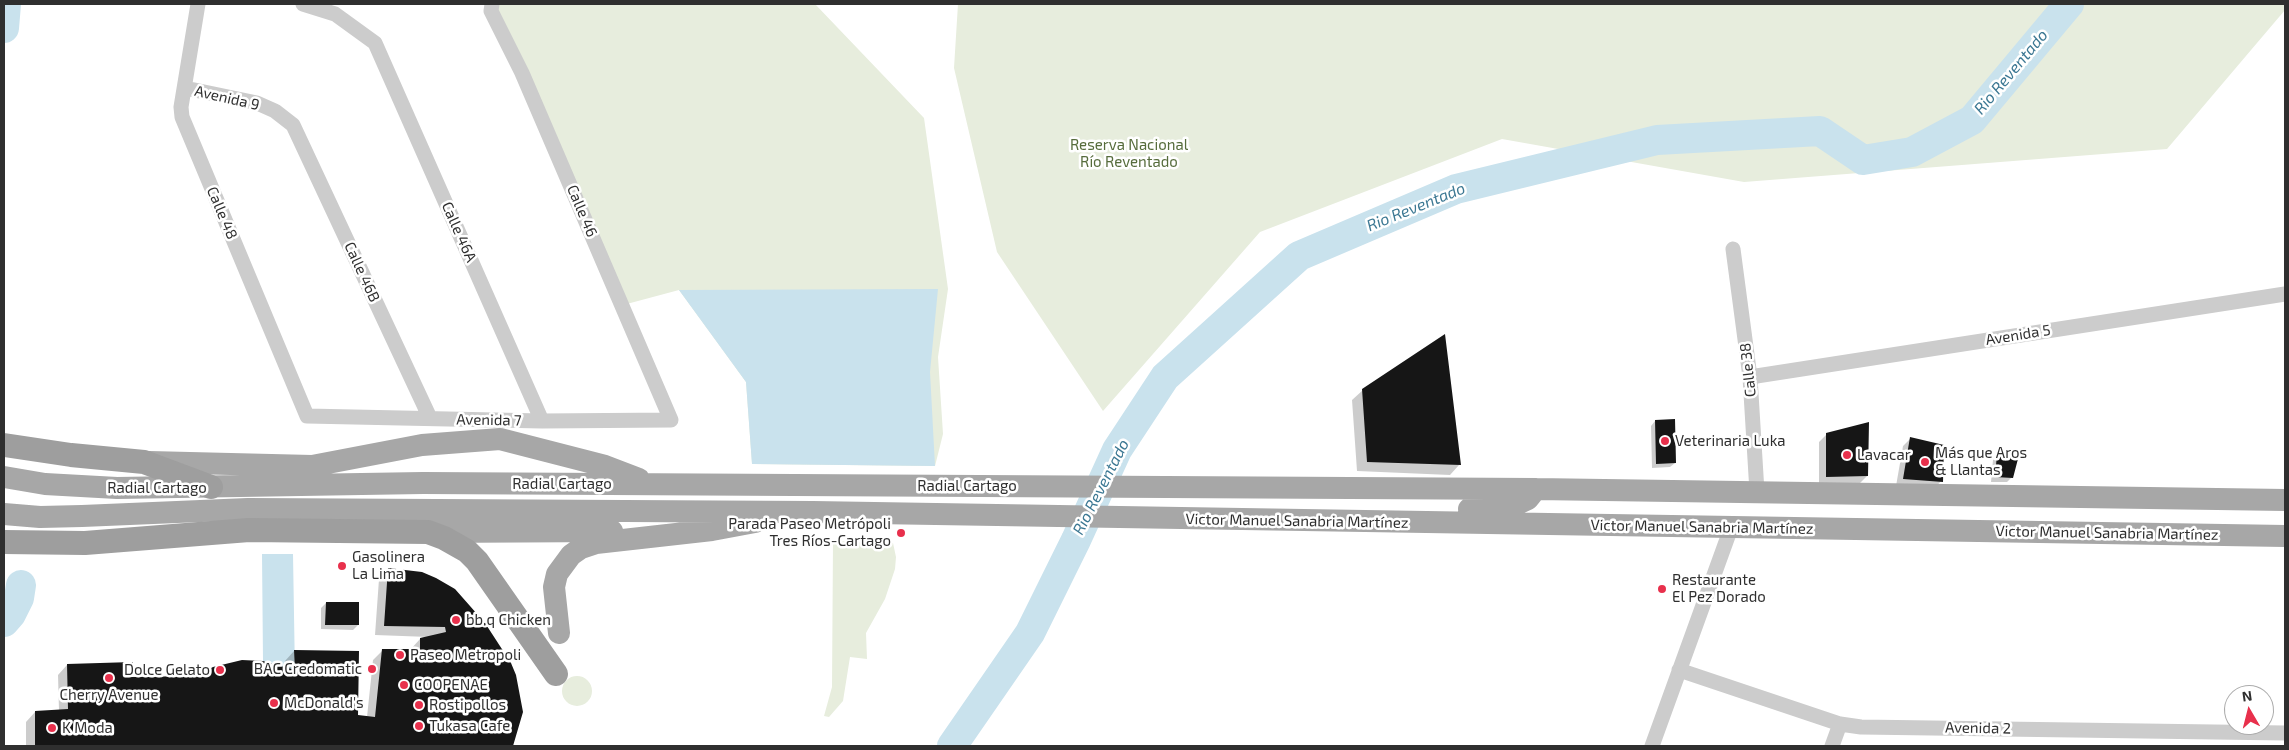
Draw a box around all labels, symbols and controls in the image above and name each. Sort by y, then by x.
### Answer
water label: Rio Reventado [1970,26,2052,118]
street label: Avenida 9 [193,82,261,114]
park label: Reserva Nacional Río Reventado [1070,136,1188,171]
water label: Rio Reventado [1364,179,1468,235]
street label: Calle 46 [563,182,601,240]
street label: Calle 48 [203,184,241,242]
street label: Calle 46A [438,199,480,265]
street label: Calle 46B [340,239,384,305]
street label: Avenida 5 [1984,321,2052,349]
street label: Calle 38 [1736,342,1760,398]
street label: Avenida 7 [456,410,522,430]
place label: Veterinaria Luka [1675,432,1786,450]
marker: Veterinaria Luka [1659,435,1671,447]
water label: Rio Reventado [1069,436,1133,538]
place label: Más que Aros & Llantas [1935,444,2027,479]
place label: Lavacar [1857,446,1911,464]
marker: Lavacar [1841,449,1853,461]
marker: Más que Aros & Llantas [1919,456,1931,468]
street label: Radial Cartago [512,475,612,493]
street label: Radial Cartago [917,477,1017,495]
street label: Radial Cartago [107,479,207,497]
street label: Victor Manuel Sanabria Martínez [1185,510,1409,532]
place label: Parada Paseo Metrópoli Tres Ríos-Cartago [728,515,891,550]
street label: Victor Manuel Sanabria Martínez [1590,516,1814,538]
street label: Victor Manuel Sanabria Martínez [1995,522,2219,544]
marker: Parada Paseo Metrópoli Tres Ríos-Cartago [895,527,907,539]
place label: Gasolinera La Lima [352,548,425,583]
marker: Gasolinera La Lima [336,560,348,572]
place label: Restaurante El Pez Dorado [1672,571,1766,606]
marker: Restaurante El Pez Dorado [1656,583,1668,595]
place label: bb.q Chicken [466,611,551,629]
marker: bb.q Chicken [450,614,462,626]
place label: Paseo Metropoli [410,646,521,664]
marker: Paseo Metropoli [394,649,406,661]
place label: BAC Credomatic [254,660,362,678]
place label: Dolce Gelato [124,661,210,679]
marker: BAC Credomatic [366,663,378,675]
marker: Dolce Gelato [214,664,226,676]
marker: Cherry Avenue [103,672,115,684]
place label: COOPENAE [414,676,488,694]
marker: COOPENAE [398,679,410,691]
north arrow [2224,685,2274,735]
place label: Cherry Avenue [60,686,158,704]
text: N [2241,687,2253,705]
place label: McDonald's [284,694,364,712]
place label: Rostipollos [429,696,506,714]
marker: McDonald's [268,697,280,709]
marker: Rostipollos [413,699,425,711]
place label: Tukasa Cafe [429,717,510,735]
street label: Avenida 2 [1945,718,2011,738]
place label: K Moda [62,719,113,737]
marker: Tukasa Cafe [413,720,425,732]
marker: K Moda [46,722,58,734]

